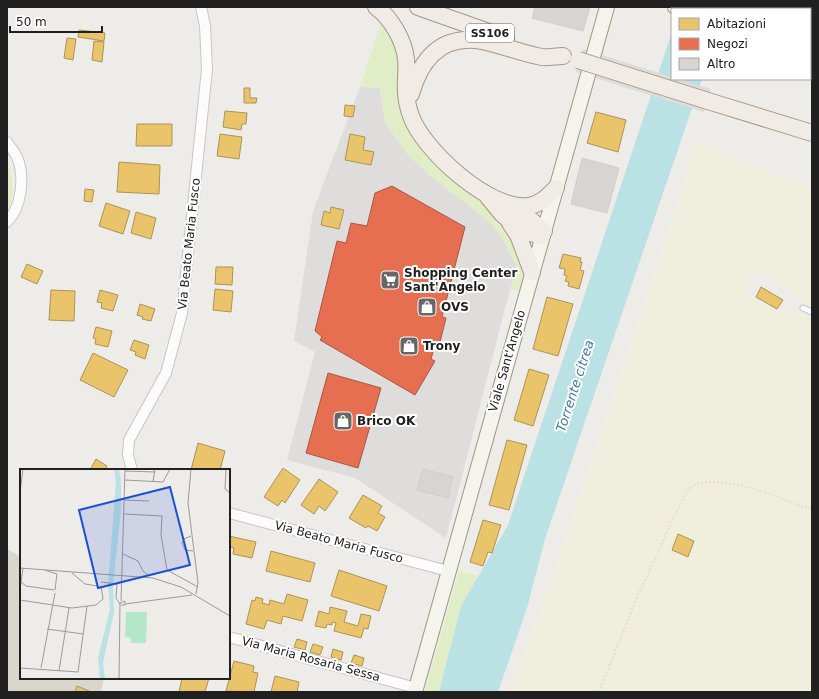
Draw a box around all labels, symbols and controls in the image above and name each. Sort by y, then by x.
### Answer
scale bar [10,8,102,34]
legend [671,8,811,80]
text: 50 m [16,15,47,29]
text: Abitazioni [707,17,766,31]
road number: SS106 [466,24,514,42]
text: Negozi [707,37,748,51]
text: Altro [707,57,735,71]
street label: Via Beato Maria Fusco [175,177,203,311]
place label: Shopping Center Sant'Angelo [404,266,517,294]
supermarket icon: Shopping Center Sant'Angelo [379,269,401,291]
shop icon: OVS [416,296,438,318]
place label: OVS [441,300,469,314]
street label: Viale Sant'Angelo [486,308,528,414]
shop icon: Trony [398,335,420,357]
water label: Torrente citrea [553,338,597,434]
place label: Trony [423,339,461,353]
shop icon: Brico OK [332,410,354,432]
place label: Brico OK [357,414,416,428]
inset map [20,469,230,679]
street label: Via Beato Maria Fusco [273,518,405,566]
street label: Via Maria Rosaria Sessa [240,634,382,684]

